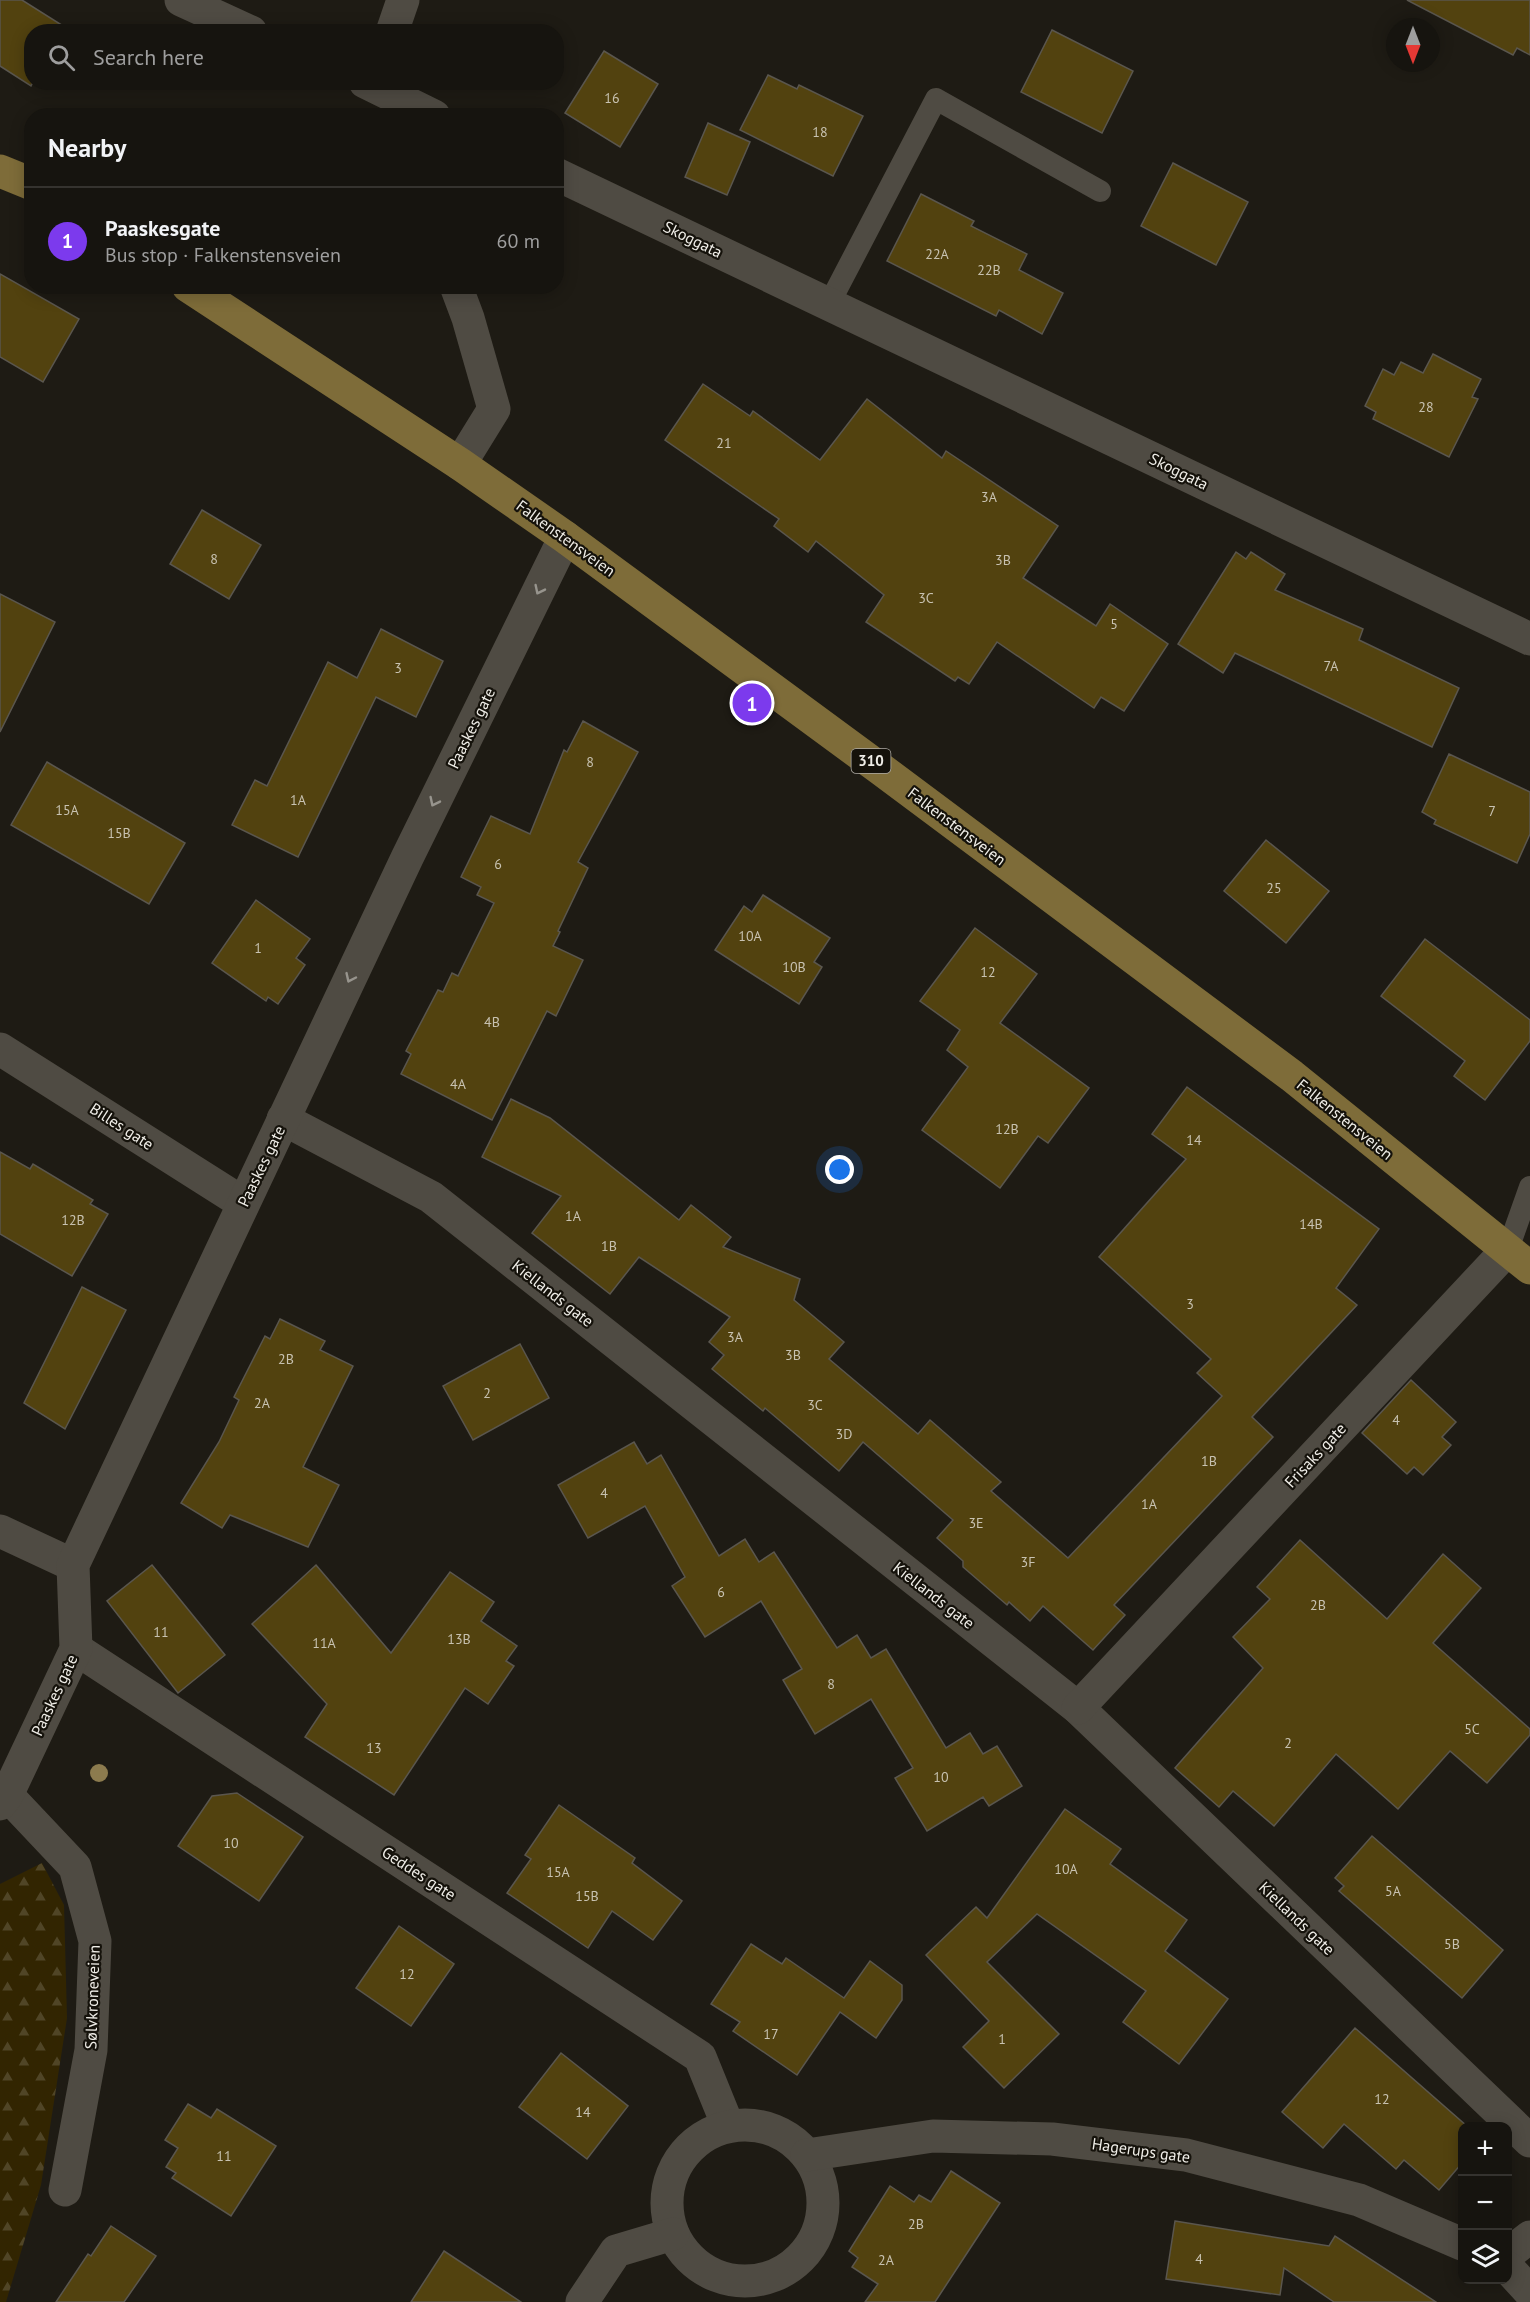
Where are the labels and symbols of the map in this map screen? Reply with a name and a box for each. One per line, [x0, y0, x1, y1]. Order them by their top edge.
north arrow [1386, 18, 1440, 72]
house number: 16 [604, 89, 620, 107]
house number: 18 [812, 123, 828, 141]
street label: Skoggata [660, 216, 726, 262]
house number: 22A [925, 245, 950, 263]
house number: 22B [977, 261, 1001, 279]
house number: 28 [1418, 398, 1434, 416]
house number: 21 [716, 434, 732, 452]
street label: Skoggata [1146, 448, 1212, 494]
house number: 3A [981, 488, 998, 506]
street label: Falkenstensveien [513, 495, 619, 581]
house number: 8 [210, 550, 218, 568]
house number: 3B [995, 551, 1011, 569]
one-way arrow [535, 583, 547, 594]
house number: 3C [918, 589, 934, 607]
house number: 5 [1110, 615, 1118, 633]
house number: 7A [1323, 657, 1339, 675]
house number: 3 [394, 659, 402, 677]
pin: 1 [732, 680, 771, 726]
street label: Paaskes gate [443, 684, 499, 772]
road number: 310 [852, 749, 890, 773]
house number: 8 [586, 753, 594, 771]
street label: Falkenstensveien [904, 783, 1010, 869]
house number: 1A [290, 791, 307, 809]
one-way arrow [430, 796, 442, 807]
house number: 15A [55, 801, 80, 819]
house number: 7 [1488, 802, 1496, 820]
house number: 15B [107, 824, 131, 842]
house number: 6 [494, 855, 502, 873]
house number: 25 [1266, 879, 1282, 897]
house number: 10A [738, 927, 763, 945]
house number: 1 [254, 939, 262, 957]
house number: 10B [782, 958, 806, 976]
house number: 12 [980, 963, 996, 981]
one-way arrow [345, 971, 357, 982]
house number: 4B [484, 1013, 500, 1031]
street label: Falkenstensveien [1293, 1074, 1397, 1164]
house number: 4A [450, 1075, 467, 1093]
street label: Billes gate [86, 1098, 158, 1154]
house number: 12B [995, 1120, 1019, 1138]
street label: Paaskes gate [233, 1122, 289, 1210]
house number: 14 [1186, 1131, 1202, 1149]
your location [825, 1155, 854, 1184]
house number: 1A [565, 1207, 582, 1225]
house number: 12B [61, 1211, 85, 1229]
house number: 14B [1299, 1215, 1323, 1233]
house number: 1B [601, 1237, 617, 1255]
street label: Kiellands gate [508, 1255, 598, 1331]
house number: 3 [1186, 1295, 1194, 1313]
house number: 3A [727, 1328, 744, 1346]
house number: 3B [785, 1346, 801, 1364]
house number: 2B [278, 1350, 294, 1368]
house number: 2 [483, 1384, 491, 1402]
house number: 2A [254, 1394, 271, 1412]
house number: 3C [807, 1396, 823, 1414]
house number: 4 [1392, 1411, 1400, 1429]
street label: Frisaks gate [1280, 1418, 1350, 1492]
house number: 3D [836, 1425, 852, 1443]
house number: 1B [1201, 1452, 1217, 1470]
house number: 4 [600, 1484, 608, 1502]
house number: 1A [1141, 1495, 1158, 1513]
house number: 3E [968, 1514, 984, 1532]
house number: 3F [1021, 1553, 1035, 1571]
street label: Kiellands gate [889, 1557, 979, 1633]
house number: 6 [717, 1583, 725, 1601]
house number: 2B [1310, 1596, 1326, 1614]
house number: 11 [153, 1623, 169, 1641]
house number: 13B [447, 1630, 471, 1648]
house number: 11A [312, 1634, 337, 1652]
street label: Paaskes gate [26, 1651, 82, 1739]
house number: 8 [827, 1675, 835, 1693]
house number: 5C [1464, 1720, 1480, 1738]
house number: 2 [1284, 1734, 1292, 1752]
house number: 13 [366, 1739, 382, 1757]
house number: 10 [933, 1768, 949, 1786]
house number: 10 [223, 1834, 239, 1852]
street label: Geddes gate [378, 1842, 460, 1904]
house number: 10A [1054, 1860, 1079, 1878]
house number: 15A [546, 1863, 571, 1881]
street label: Kiellands gate [1255, 1877, 1339, 1959]
house number: 5A [1385, 1882, 1402, 1900]
house number: 15B [575, 1887, 599, 1905]
house number: 5B [1444, 1935, 1460, 1953]
street label: Sølvkroneveien [80, 1944, 104, 2050]
house number: 12 [399, 1965, 415, 1983]
house number: 17 [763, 2025, 779, 2043]
house number: 1 [998, 2030, 1006, 2048]
house number: 12 [1374, 2090, 1390, 2108]
house number: 14 [575, 2103, 591, 2121]
street label: Hagerups gate [1091, 2133, 1191, 2167]
house number: 11 [216, 2147, 232, 2165]
house number: 2B [908, 2215, 924, 2233]
house number: 4 [1195, 2250, 1203, 2268]
house number: 2A [878, 2251, 895, 2269]

